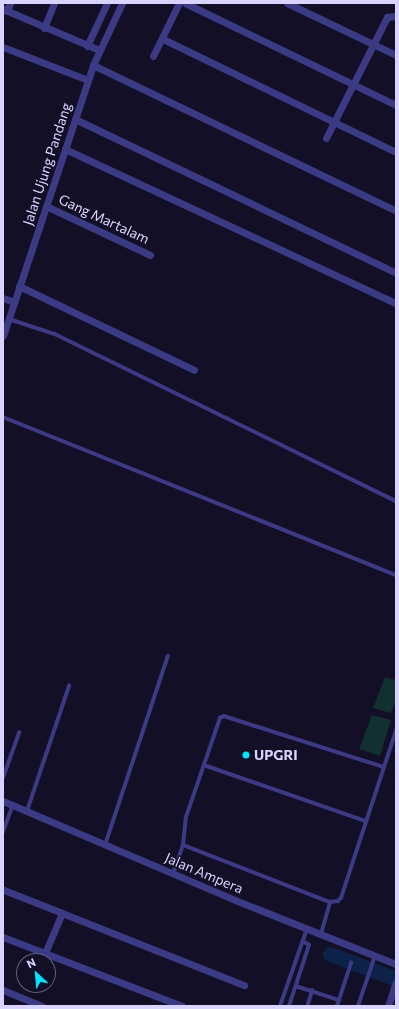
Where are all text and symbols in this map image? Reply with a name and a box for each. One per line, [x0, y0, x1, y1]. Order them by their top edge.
street label: Jalan Ujung Pandang [19, 101, 75, 227]
street label: Gang Martalam [56, 191, 152, 247]
place label: UPGRI [254, 747, 298, 763]
marker: UPGRI [241, 750, 251, 760]
street label: Jalan Ampera [162, 849, 246, 897]
north arrow [16, 953, 56, 993]
text: N [24, 955, 38, 970]

